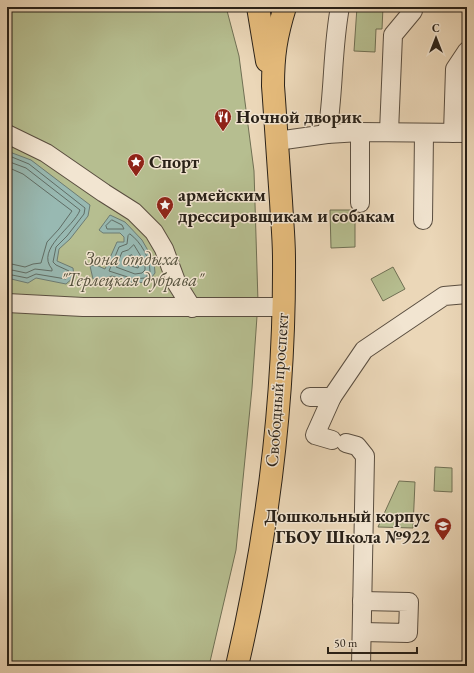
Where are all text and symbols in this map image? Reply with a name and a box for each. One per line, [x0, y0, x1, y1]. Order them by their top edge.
north arrow [416, 18, 456, 58]
text: С [432, 21, 440, 35]
place label: Ночной дворик [236, 105, 362, 128]
restaurant icon: Ночной дворик [213, 107, 233, 132]
place label: Спорт [149, 150, 199, 173]
place icon: Спорт [126, 152, 146, 177]
place label: армейским дрессировщикам и собакам [178, 183, 395, 227]
place icon: армейским дрессировщикам и собакам [155, 195, 175, 220]
park label: Зона отдыха "Терлецкая дубрава" [61, 247, 205, 292]
street label: Свободный проспект [260, 312, 293, 468]
place label: Дошкольный корпус ГБОУ Школа №922 [264, 504, 431, 548]
school or university icon: Дошкольный корпус ГБОУ Школа №922 [433, 516, 453, 541]
scale bar [328, 629, 417, 655]
text: 50 m [334, 635, 358, 651]

